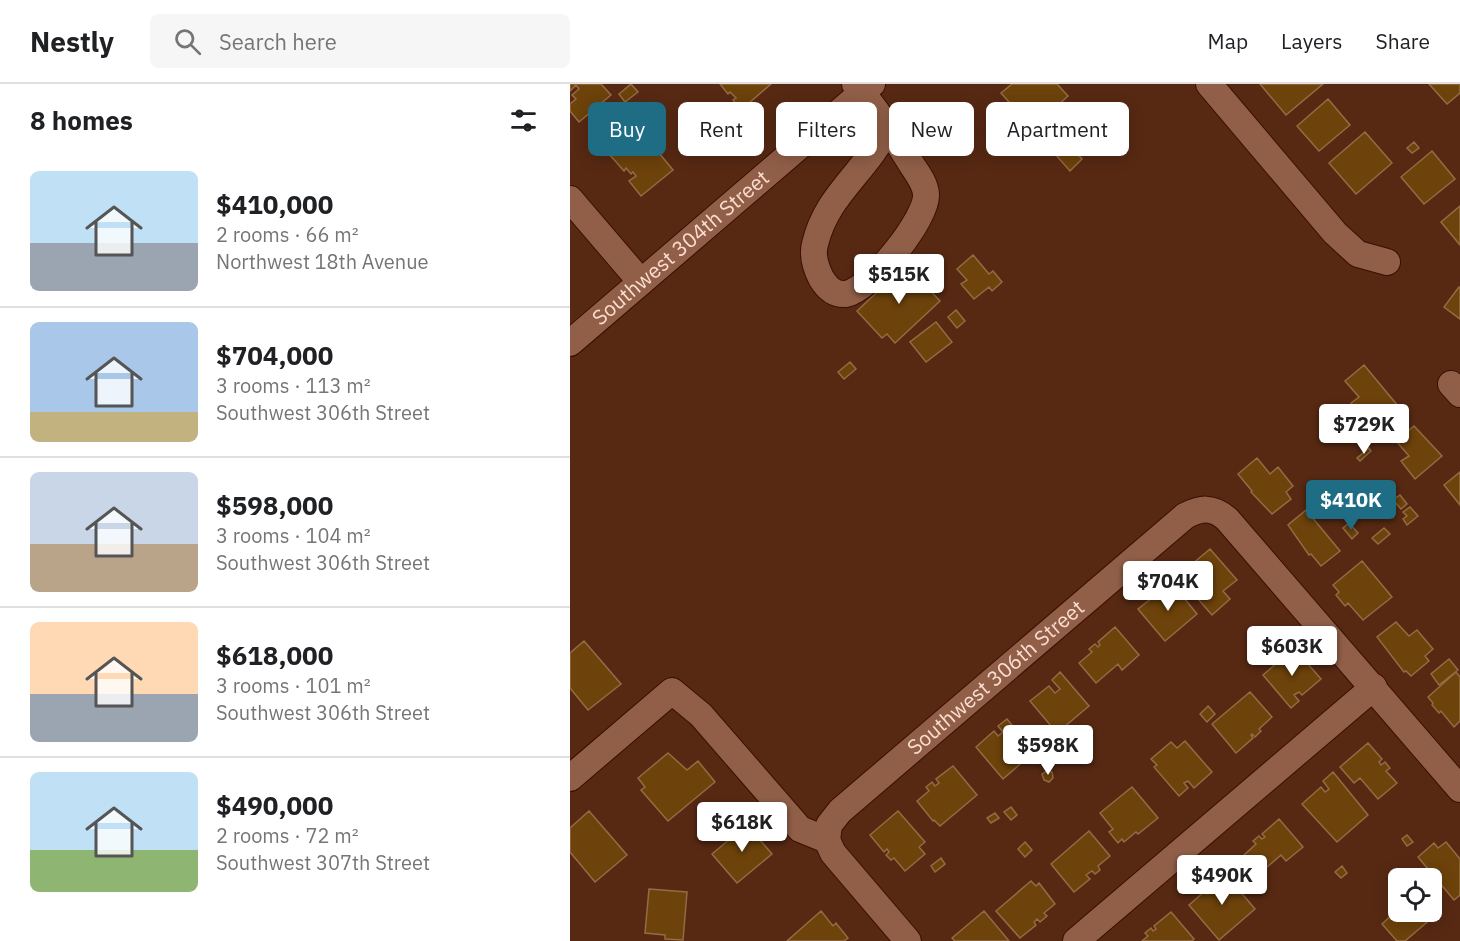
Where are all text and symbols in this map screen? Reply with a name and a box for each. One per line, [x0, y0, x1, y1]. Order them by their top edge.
search box [150, 14, 570, 68]
text: Nestly [30, 23, 114, 60]
icon: search [171, 25, 204, 58]
text: Search here [219, 27, 337, 56]
text: Map [1208, 27, 1248, 55]
text: Layers [1281, 27, 1343, 55]
text: Share [1376, 27, 1430, 55]
chip: Buy [588, 102, 666, 156]
chip: Rent [678, 102, 764, 156]
chip: Filters [776, 102, 877, 156]
chip: New [889, 102, 974, 156]
chip: Apartment [986, 102, 1129, 156]
text: 8 homes [30, 103, 133, 137]
icon: filters [507, 104, 540, 137]
street label: Southwest 304th Street [586, 163, 775, 331]
text: $410,000 [216, 187, 333, 221]
icon: home [78, 195, 150, 267]
text: 2 rooms · 66 m² [216, 221, 359, 248]
text: Northwest 18th Avenue [216, 248, 429, 275]
pin: $515K [857, 254, 941, 305]
text: $515K [868, 260, 930, 287]
text: $704,000 [216, 338, 333, 372]
icon: home [78, 346, 150, 418]
text: 3 rooms · 113 m² [216, 372, 371, 399]
text: Southwest 306th Street [216, 399, 430, 426]
pin: $729K [1322, 404, 1406, 455]
text: $729K [1333, 410, 1395, 437]
pin: $410K [1309, 480, 1393, 531]
text: $410K [1320, 486, 1382, 513]
text: $598,000 [216, 488, 333, 522]
icon: home [78, 496, 150, 568]
text: 3 rooms · 104 m² [216, 522, 371, 549]
text: Southwest 306th Street [216, 549, 430, 576]
pin: $704K [1126, 561, 1210, 612]
text: $704K [1137, 567, 1199, 594]
street label: Southwest 306th Street [901, 593, 1090, 761]
pin: $603K [1250, 626, 1334, 677]
text: $603K [1261, 632, 1323, 659]
text: $618,000 [216, 638, 333, 672]
icon: home [78, 646, 150, 718]
text: 3 rooms · 101 m² [216, 672, 371, 699]
text: Southwest 306th Street [216, 699, 430, 726]
pin: $598K [1006, 725, 1090, 776]
text: $598K [1017, 731, 1079, 758]
text: $490,000 [216, 788, 333, 822]
icon: home [78, 796, 150, 868]
pin: $618K [700, 802, 784, 853]
text: $618K [711, 808, 773, 835]
text: 2 rooms · 72 m² [216, 822, 359, 849]
text: Southwest 307th Street [216, 849, 430, 876]
pin: $490K [1180, 855, 1264, 906]
text: $490K [1191, 861, 1253, 888]
map controls [1388, 868, 1442, 922]
button: locate [1388, 868, 1442, 922]

